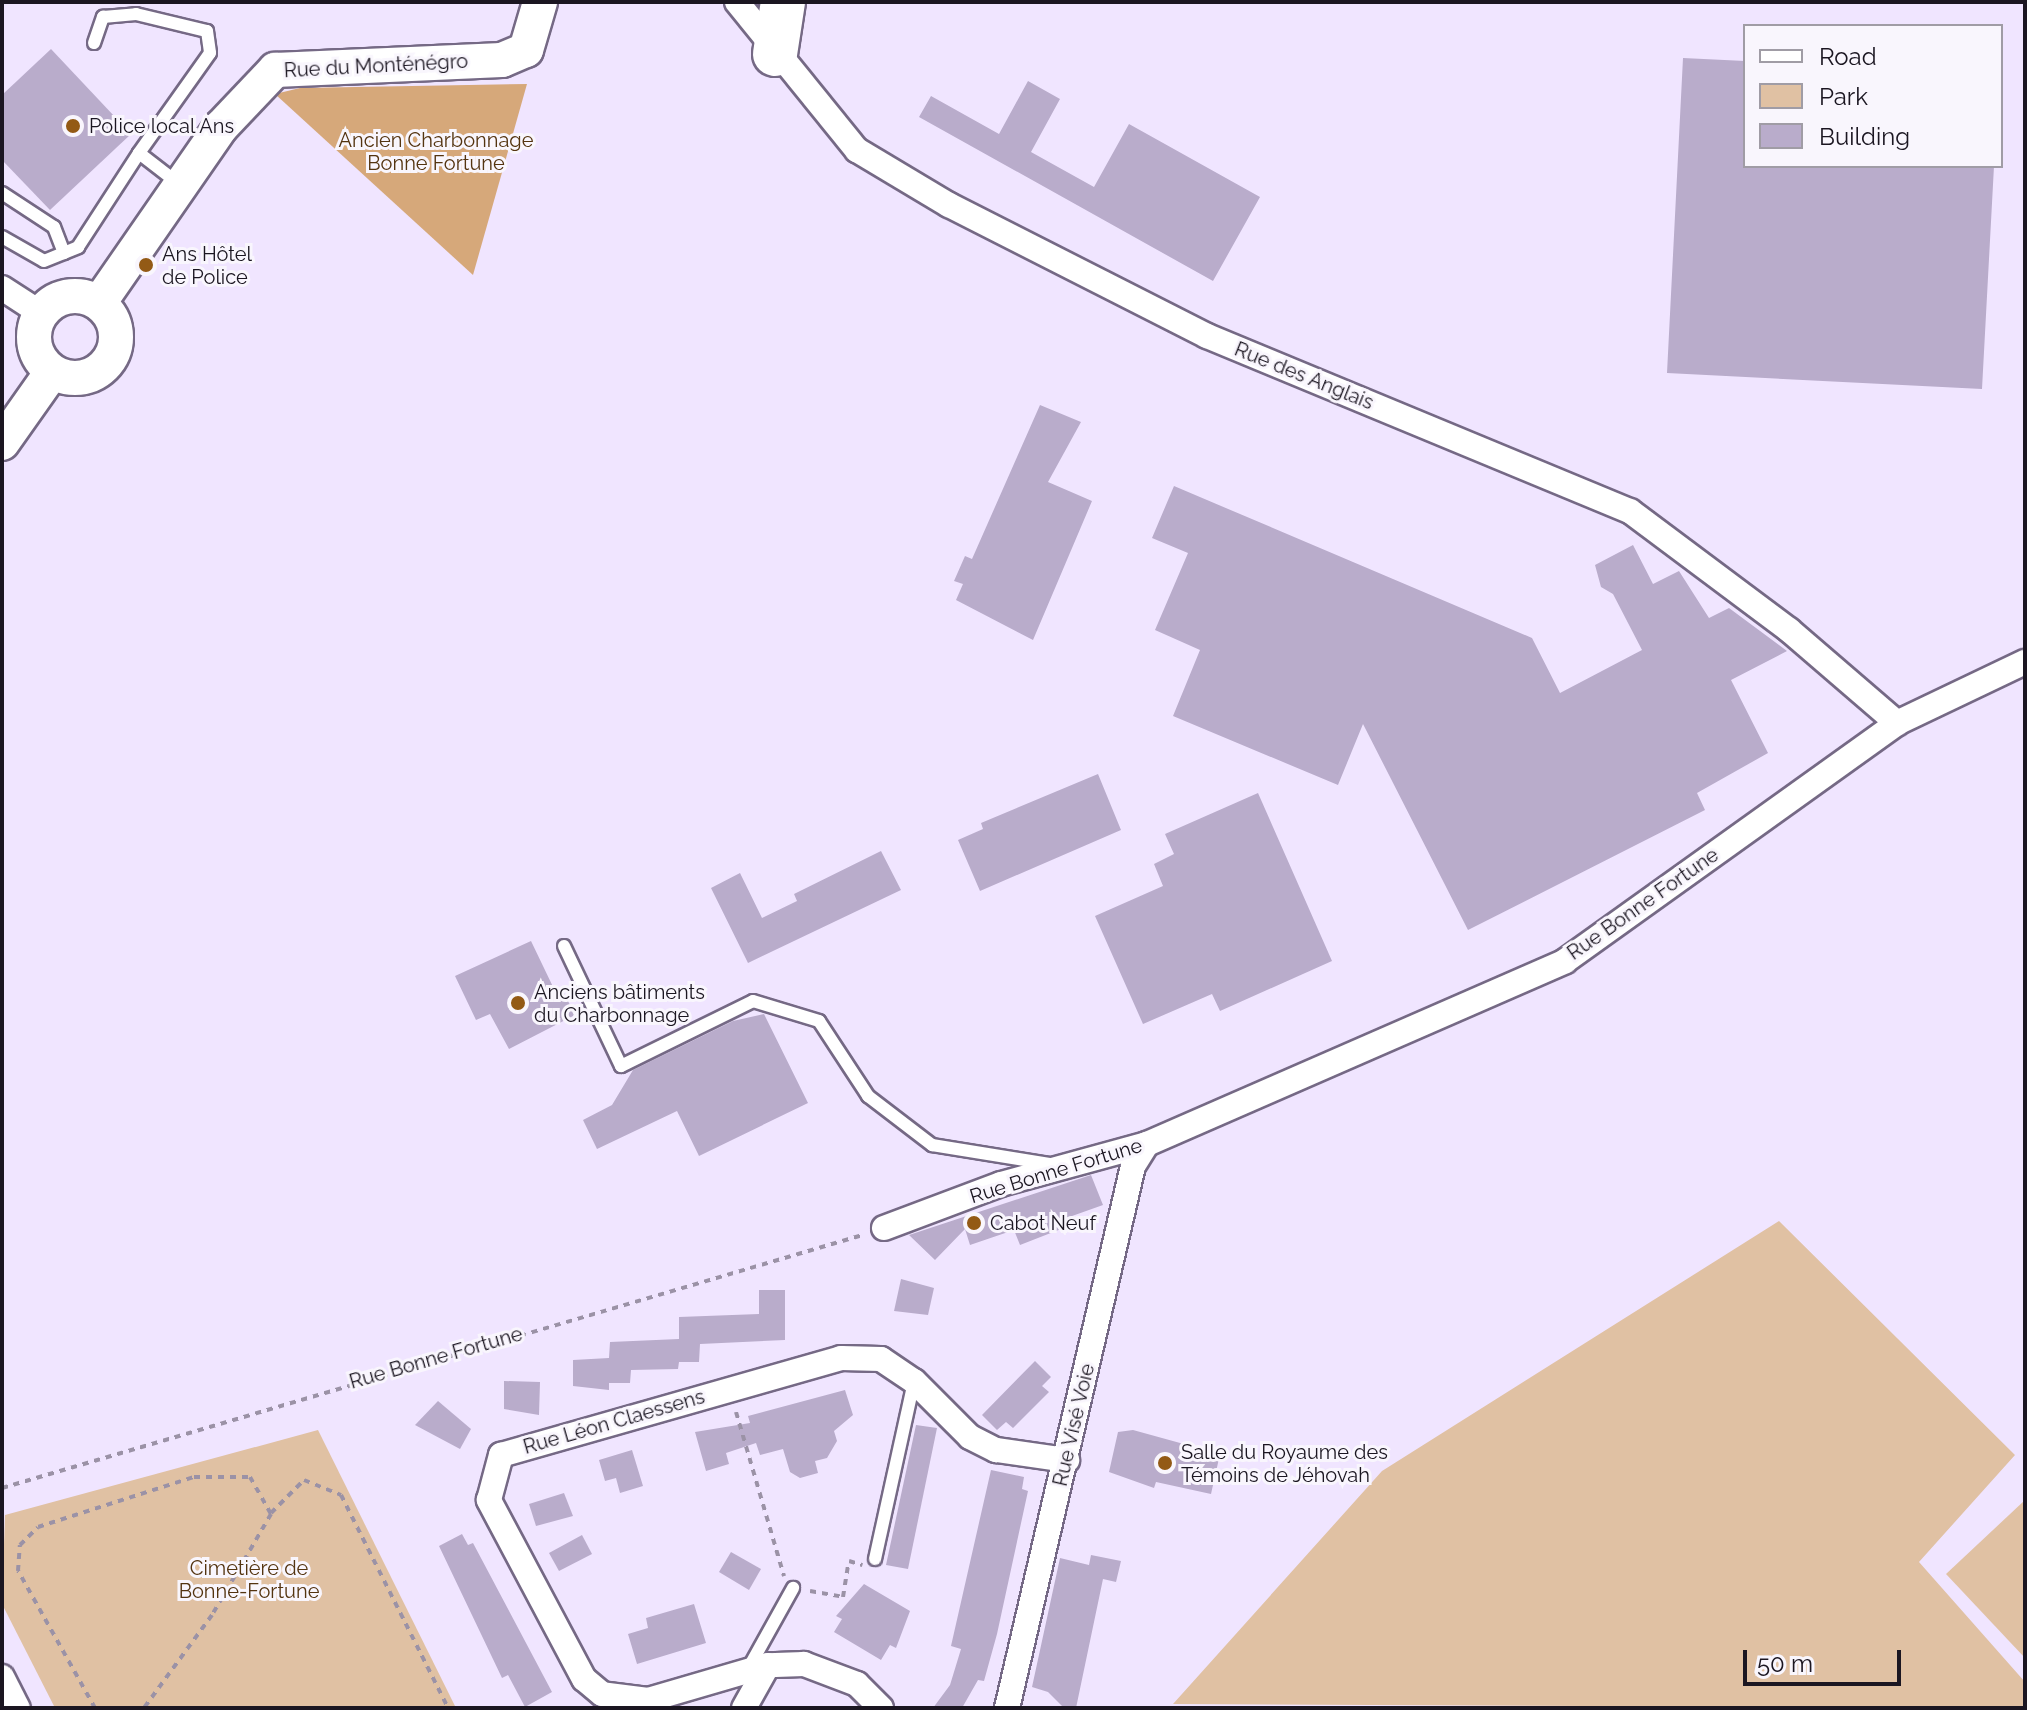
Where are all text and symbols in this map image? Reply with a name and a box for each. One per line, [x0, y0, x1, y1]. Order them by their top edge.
legend [1743, 24, 2003, 168]
text: Road [1819, 42, 1877, 71]
street label: Rue du Monténégro [283, 49, 469, 83]
text: Park [1819, 82, 1868, 111]
place label: Police local Ans [89, 114, 235, 138]
marker: Police local Ans [64, 117, 82, 135]
text: Building [1819, 122, 1910, 151]
park label: Ancien Charbonnage Bonne Fortune [339, 128, 533, 175]
place label: Ans Hôtel de Police [162, 242, 252, 289]
marker: Ans Hôtel de Police [137, 256, 155, 274]
street label: Rue des Anglais [1231, 337, 1377, 415]
street label: Rue Bonne Fortune [1563, 843, 1723, 965]
place label: Anciens bâtiments du Charbonnage [534, 980, 705, 1027]
marker: Anciens bâtiments du Charbonnage [509, 994, 527, 1012]
street label: Rue Bonne Fortune [967, 1133, 1145, 1209]
place label: Cabot Neuf [990, 1211, 1096, 1235]
marker: Cabot Neuf [965, 1214, 983, 1232]
street label: Rue Bonne Fortune [347, 1322, 525, 1394]
street label: Rue Visé Voie [1048, 1361, 1100, 1489]
street label: Rue Léon Claessens [521, 1385, 707, 1459]
place label: Salle du Royaume des Témoins de Jéhovah [1181, 1440, 1388, 1487]
marker: Salle du Royaume des Témoins de Jéhovah [1156, 1454, 1174, 1472]
park label: Cimetière de Bonne-Fortune [179, 1557, 319, 1604]
scale bar [1747, 1634, 1905, 1684]
text: 50 m [1757, 1649, 1813, 1678]

